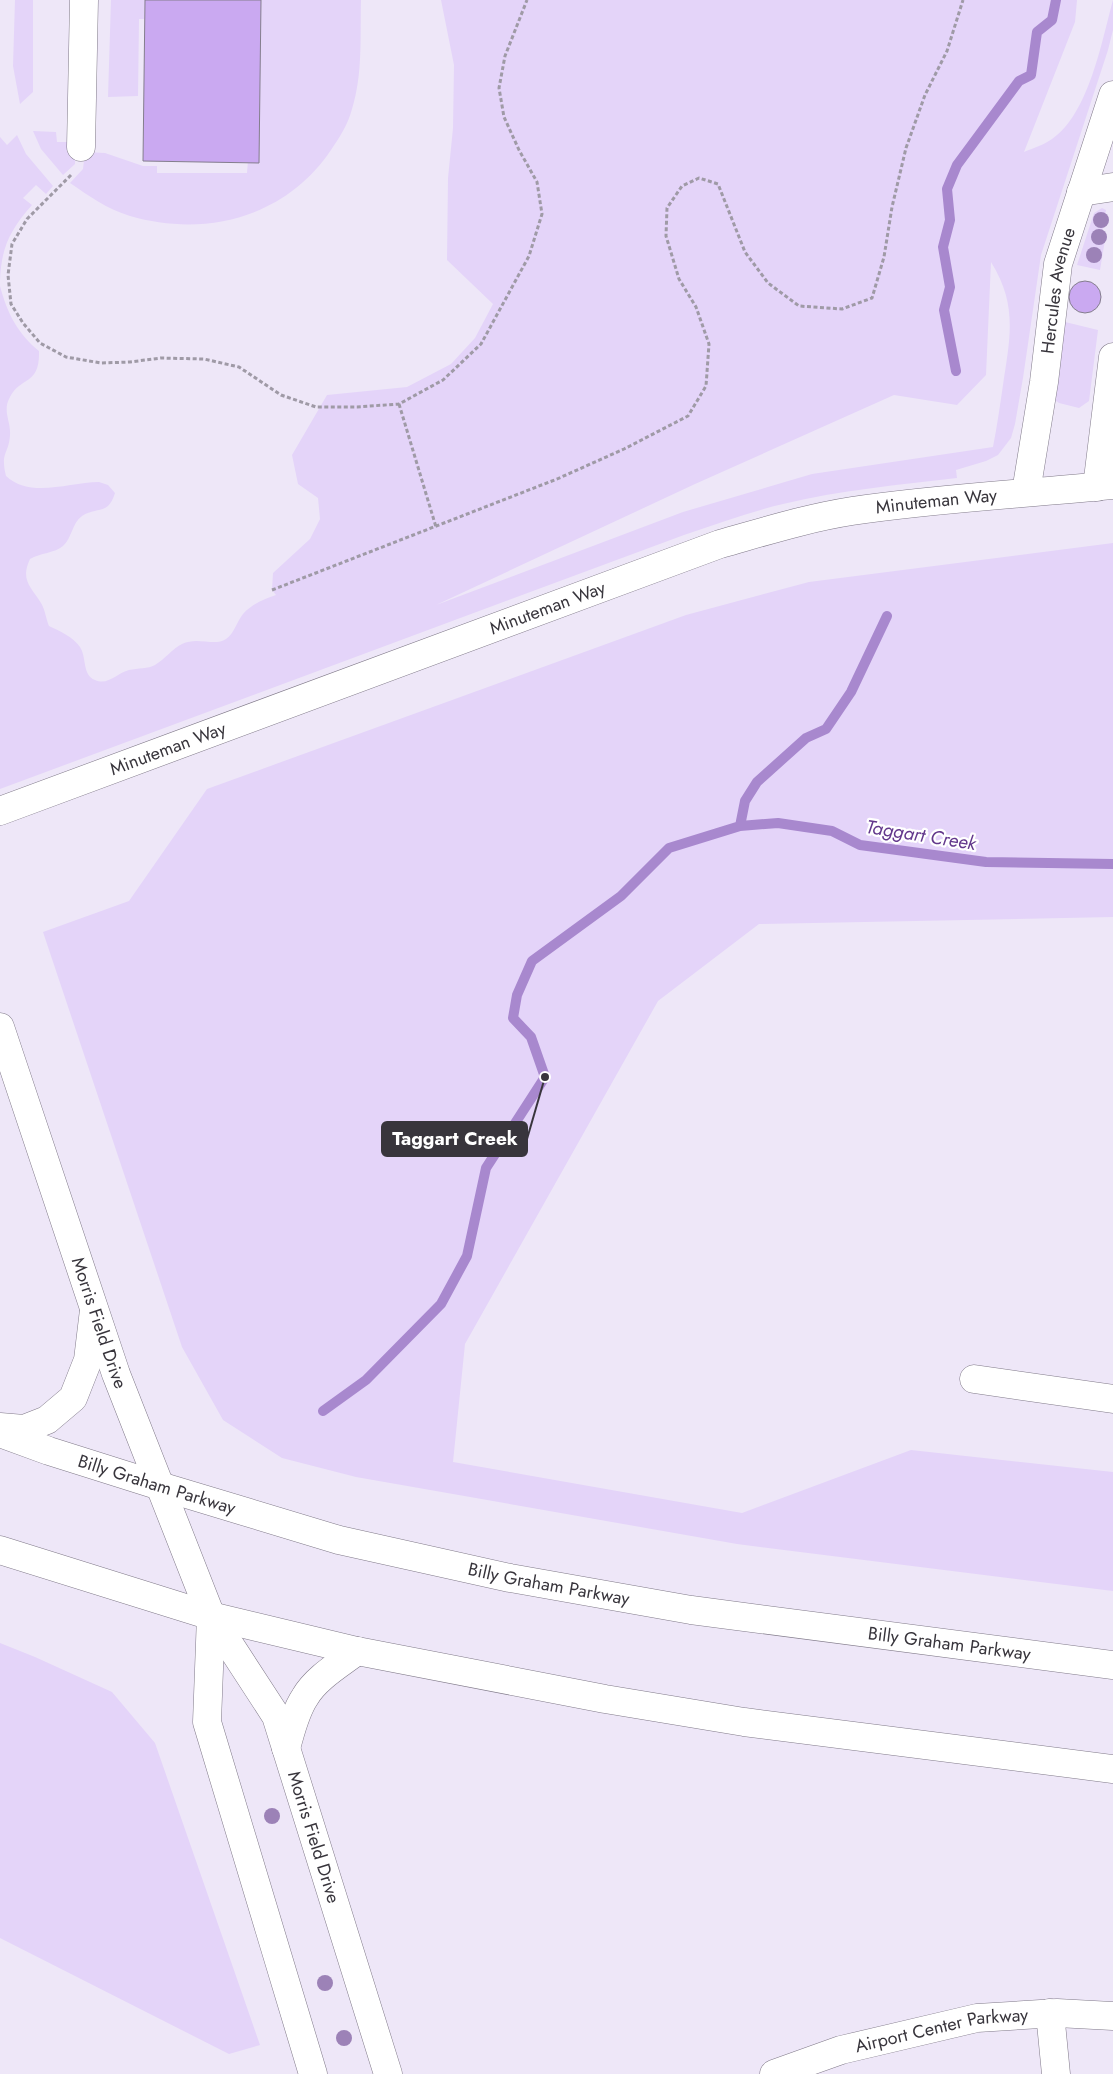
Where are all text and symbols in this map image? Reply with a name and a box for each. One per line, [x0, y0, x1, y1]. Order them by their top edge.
street label: Hercules Avenue [1034, 224, 1082, 355]
street label: Minuteman Way [874, 482, 998, 521]
street label: Minuteman Way [486, 575, 609, 641]
street label: Minuteman Way [106, 715, 230, 782]
water label: Taggart Creek [864, 813, 979, 857]
callout: Taggart Creek [382, 1122, 527, 1156]
text: Taggart Creek [392, 1125, 518, 1152]
street label: Morris Field Drive [65, 1254, 133, 1392]
street label: Billy Graham Parkway [75, 1448, 239, 1521]
street label: Billy Graham Parkway [466, 1556, 632, 1612]
street label: Billy Graham Parkway [866, 1620, 1032, 1667]
street label: Morris Field Drive [281, 1768, 347, 1906]
street label: Airport Center Parkway [852, 2002, 1029, 2059]

